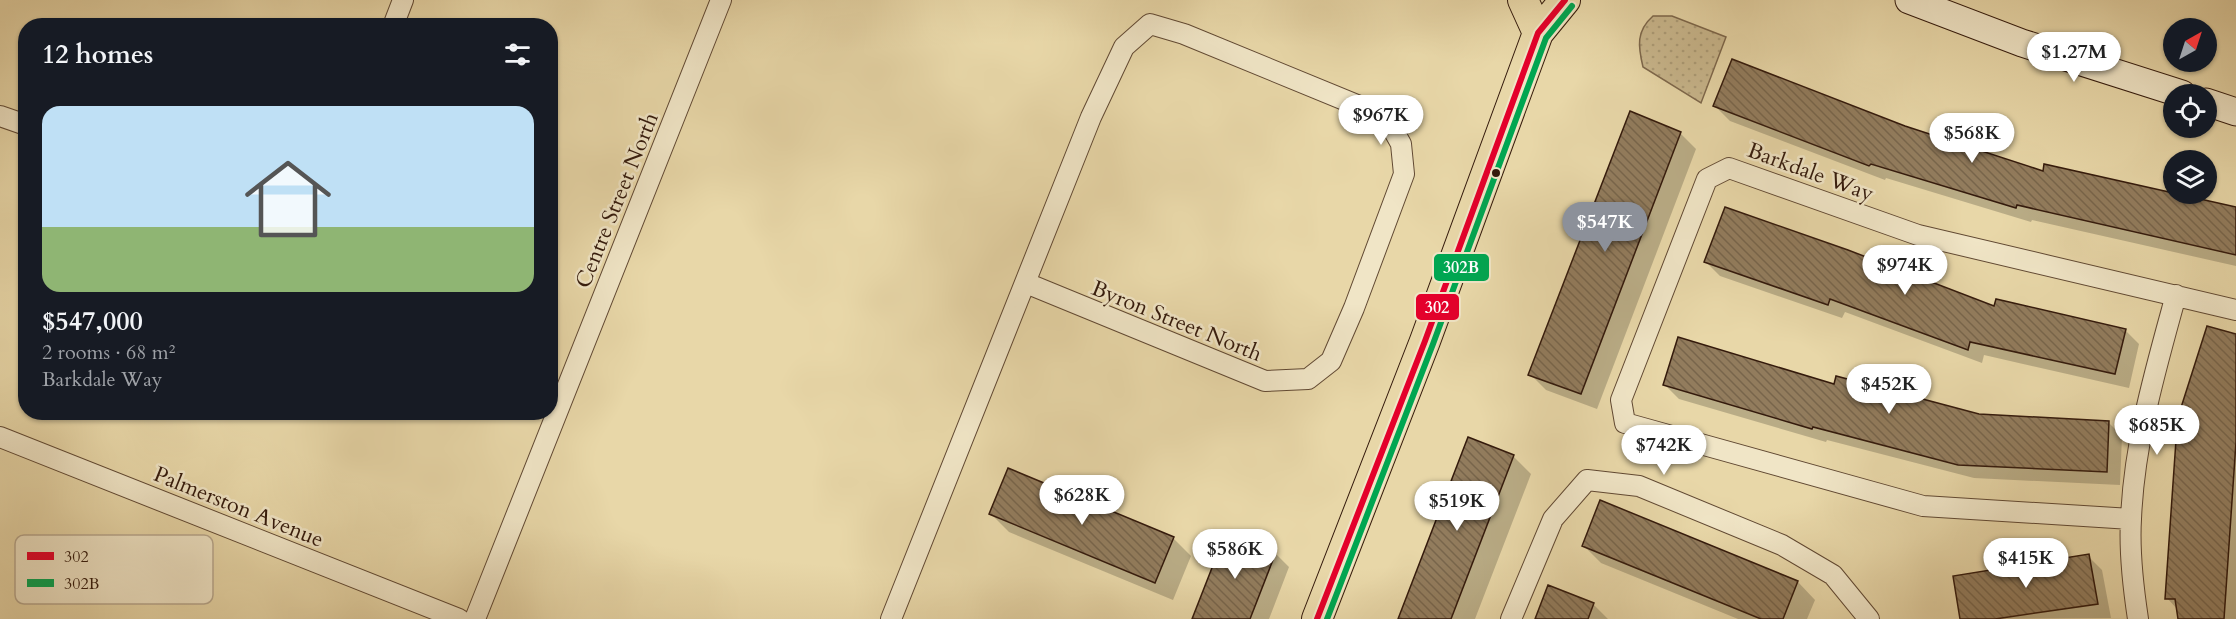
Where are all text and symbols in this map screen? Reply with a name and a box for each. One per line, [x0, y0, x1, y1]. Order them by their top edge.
north arrow [2163, 18, 2217, 72]
map controls [2163, 18, 2217, 204]
pin: $1.27M [2025, 32, 2123, 83]
text: 12 homes [42, 37, 153, 72]
icon: filters [501, 38, 534, 71]
text: $1.27M [2041, 38, 2107, 65]
button: locate [2163, 84, 2217, 138]
pin: $967K [1339, 95, 1423, 146]
text: $967K [1352, 101, 1410, 128]
street label: Centre Street North [568, 108, 666, 293]
pin: $568K [1930, 113, 2014, 164]
text: $568K [1943, 119, 2001, 146]
street label: Barkdale Way [1743, 135, 1878, 209]
icon: home [234, 145, 342, 253]
button: layers [2163, 150, 2217, 204]
unlabelled marker [1490, 167, 1502, 179]
pin: $547K [1563, 202, 1647, 253]
text: $547K [1576, 208, 1634, 235]
pin: $974K [1863, 245, 1947, 296]
text: $974K [1876, 251, 1934, 278]
line badge: 302B [1433, 253, 1490, 282]
text: 302B [1443, 257, 1479, 279]
street label: Byron Street North [1087, 273, 1266, 369]
line badge: 302 [1415, 293, 1460, 321]
text: 302 [1425, 297, 1449, 319]
text: $547,000 [42, 304, 143, 339]
text: 2 rooms · 68 m² [42, 339, 175, 366]
pin: $452K [1847, 364, 1931, 415]
text: Barkdale Way [42, 366, 162, 393]
text: $452K [1860, 370, 1918, 397]
pin: $685K [2115, 405, 2199, 456]
text: $685K [2128, 411, 2186, 438]
pin: $742K [1622, 425, 1706, 476]
text: $742K [1635, 431, 1693, 458]
street label: Palmerston Avenue [149, 459, 328, 555]
pin: $628K [1040, 475, 1124, 526]
text: $628K [1053, 481, 1111, 508]
pin: $519K [1415, 481, 1499, 532]
text: $519K [1428, 487, 1486, 514]
pin: $586K [1193, 529, 1277, 580]
legend [15, 535, 213, 604]
text: $586K [1206, 535, 1264, 562]
pin: $415K [1984, 538, 2068, 589]
text: $415K [1997, 544, 2055, 571]
text: 302 [64, 546, 89, 568]
text: 302B [64, 573, 100, 595]

